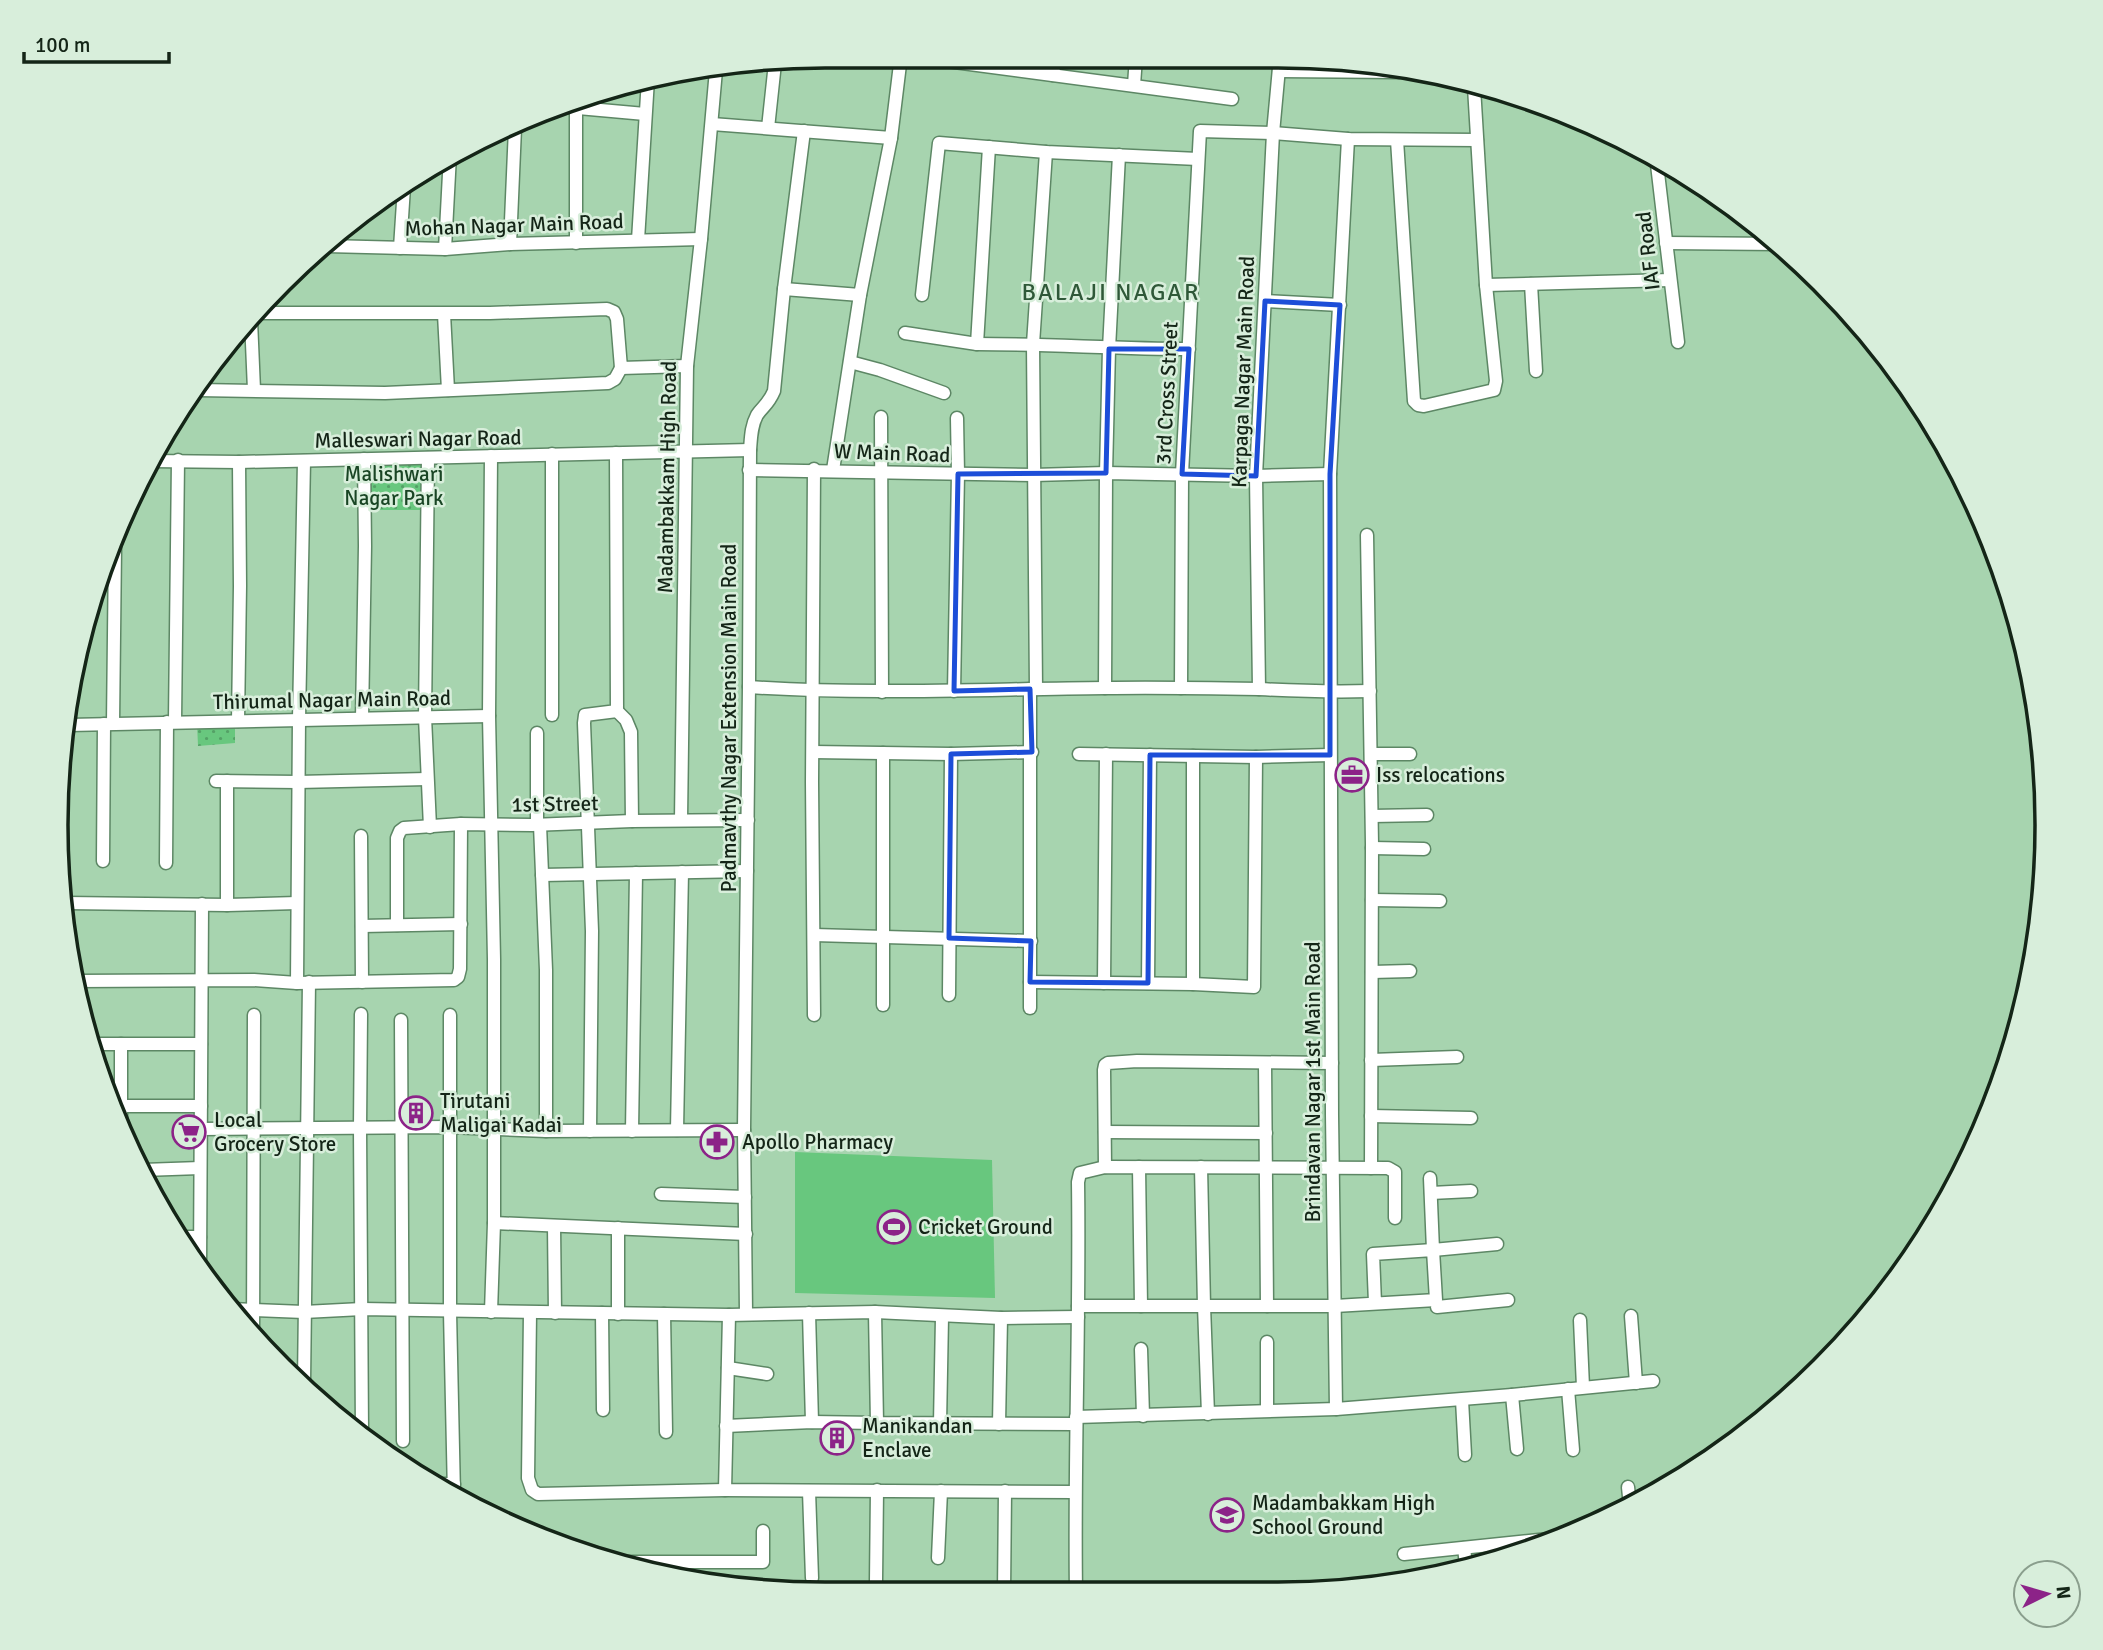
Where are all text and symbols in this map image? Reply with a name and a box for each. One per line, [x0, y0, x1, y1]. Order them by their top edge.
scale bar [24, 21, 170, 65]
text: 100 m [35, 32, 90, 58]
street label: Mohan Nagar Main Road [404, 208, 624, 242]
street label: IAF Road [1630, 210, 1666, 292]
street label: Karpaga Nagar Main Road [1226, 256, 1260, 488]
district label: BALAJI NAGAR [1022, 277, 1200, 307]
street label: 3rd Cross Street [1150, 321, 1184, 465]
street label: Madambakkam High Road [652, 360, 682, 594]
street label: Malleswari Nagar Road [314, 424, 522, 454]
street label: W Main Road [833, 438, 951, 468]
park label: Malishwari Nagar Park [344, 461, 444, 511]
street label: Padmavthy Nagar Extension Main Road [716, 544, 742, 892]
street label: Thirumal Nagar Main Road [213, 685, 451, 715]
office icon: Iss relocations [1333, 756, 1371, 794]
place label: Iss relocations [1376, 762, 1505, 788]
street label: 1st Street [511, 790, 599, 818]
street label: Brindavan Nagar 1st Main Road [1300, 941, 1326, 1223]
place label: Tirutani Maligai Kadai [440, 1088, 562, 1138]
building icon: Tirutani Maligai Kadai [397, 1094, 435, 1132]
place label: Local Grocery Store [214, 1107, 336, 1157]
supermarket icon: Local Grocery Store [170, 1113, 208, 1151]
pharmacy icon: Apollo Pharmacy [698, 1123, 736, 1161]
place label: Apollo Pharmacy [742, 1129, 893, 1155]
sports icon: Cricket Ground [875, 1208, 913, 1246]
place label: Cricket Ground [918, 1214, 1053, 1240]
place label: Manikandan Enclave [862, 1413, 973, 1463]
building icon: Manikandan Enclave [818, 1419, 856, 1457]
place label: Madambakkam High School Ground [1252, 1490, 1435, 1540]
school or university icon: Madambakkam High School Ground [1208, 1496, 1246, 1534]
north arrow [2012, 1559, 2082, 1629]
text: N [2050, 1585, 2075, 1600]

